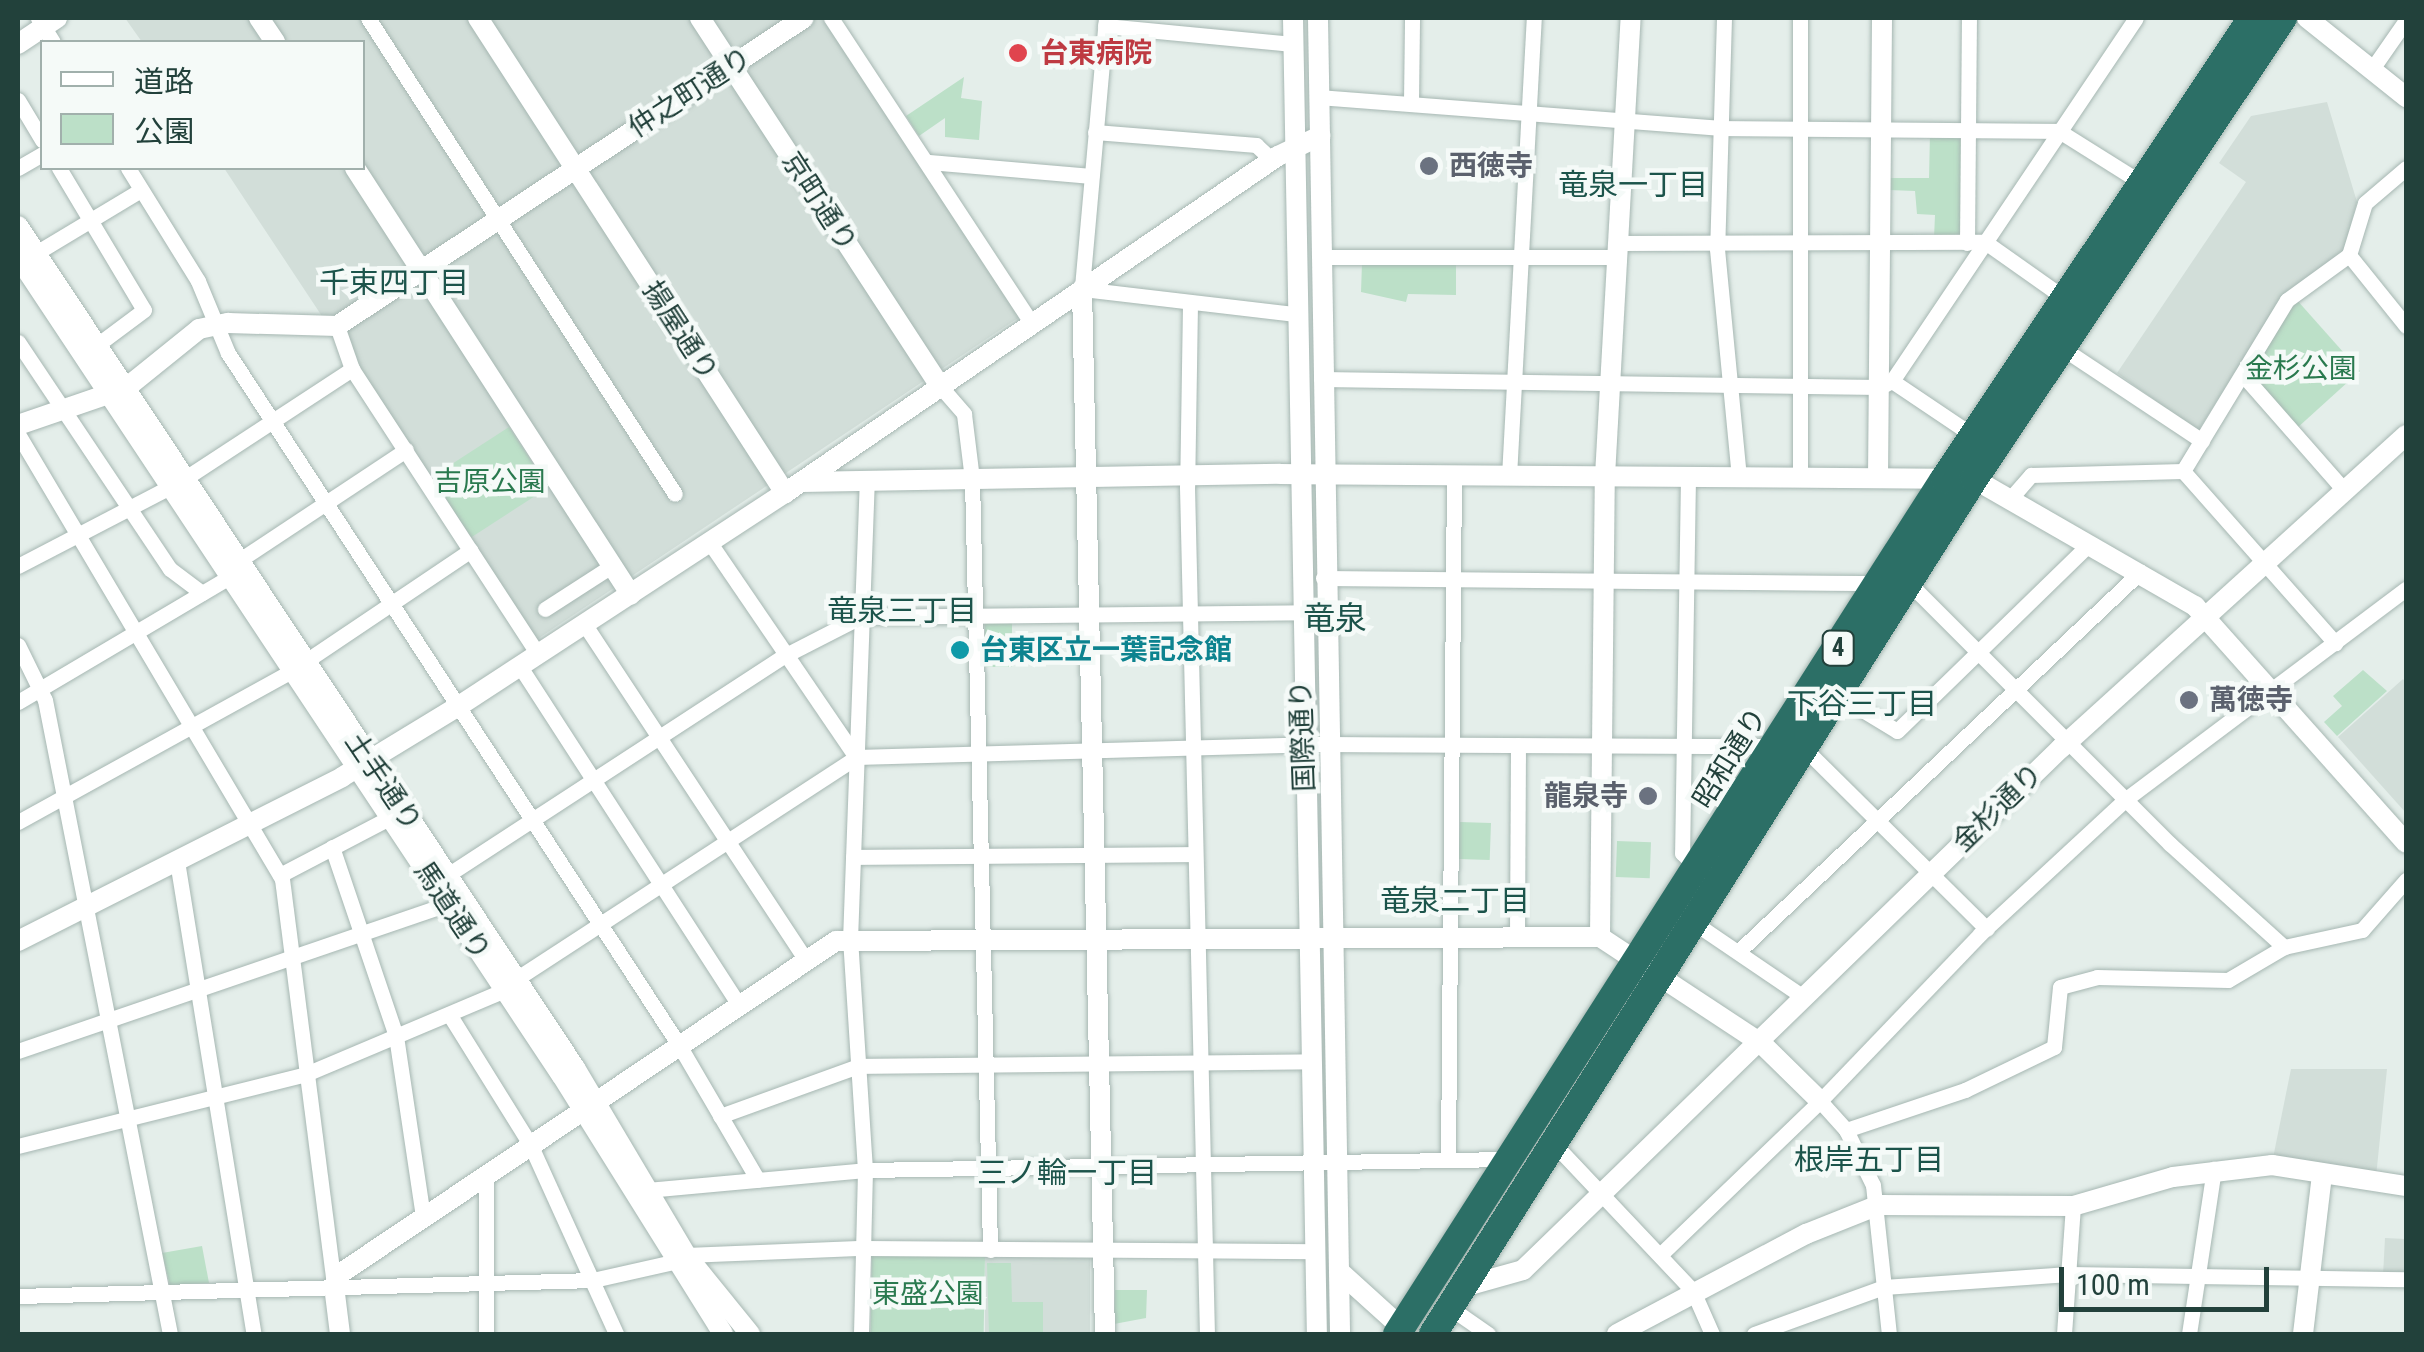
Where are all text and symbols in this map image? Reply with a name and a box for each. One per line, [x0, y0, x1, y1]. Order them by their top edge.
place label: 台東病院 [1040, 36, 1152, 70]
legend [40, 40, 365, 170]
marker: 台東病院 [1005, 40, 1031, 66]
street label: 仲之町通り [622, 41, 758, 145]
text: 道路 [134, 64, 194, 99]
text: 公園 [134, 114, 194, 149]
street label: 京町通り [774, 146, 864, 258]
place label: 西徳寺 [1449, 149, 1533, 183]
marker: 西徳寺 [1418, 155, 1440, 177]
district label: 竜泉一丁目 [1558, 167, 1708, 203]
district label: 千束四丁目 [319, 265, 469, 301]
street label: 揚屋通り [635, 275, 725, 387]
park label: 金杉公園 [2245, 352, 2357, 386]
park label: 吉原公園 [434, 465, 546, 499]
district label: 竜泉三丁目 [827, 593, 977, 629]
district label: 竜泉 [1303, 599, 1367, 637]
road number: 4 [1820, 628, 1856, 668]
place label: 台東区立一葉記念館 [980, 633, 1232, 667]
marker: 台東区立一葉記念館 [949, 639, 971, 661]
street label: 国際通り [1284, 679, 1322, 793]
place label: 萬徳寺 [2209, 683, 2293, 717]
district label: 下谷三丁目 [1787, 686, 1937, 722]
marker: 萬徳寺 [2178, 689, 2200, 711]
street label: 昭和通り [1686, 702, 1774, 814]
street label: 土手通り [338, 726, 428, 838]
street label: 金杉通り [1946, 757, 2050, 859]
place label: 龍泉寺 [1544, 779, 1628, 813]
marker: 龍泉寺 [1637, 785, 1659, 807]
street label: 馬道通り [407, 855, 497, 967]
district label: 竜泉二丁目 [1380, 883, 1530, 919]
district label: 根岸五丁目 [1794, 1142, 1944, 1178]
district label: 三ノ輪一丁目 [977, 1155, 1157, 1191]
scale bar [2064, 1247, 2274, 1309]
text: 100 m [2076, 1267, 2150, 1302]
park label: 東盛公園 [872, 1277, 984, 1311]

